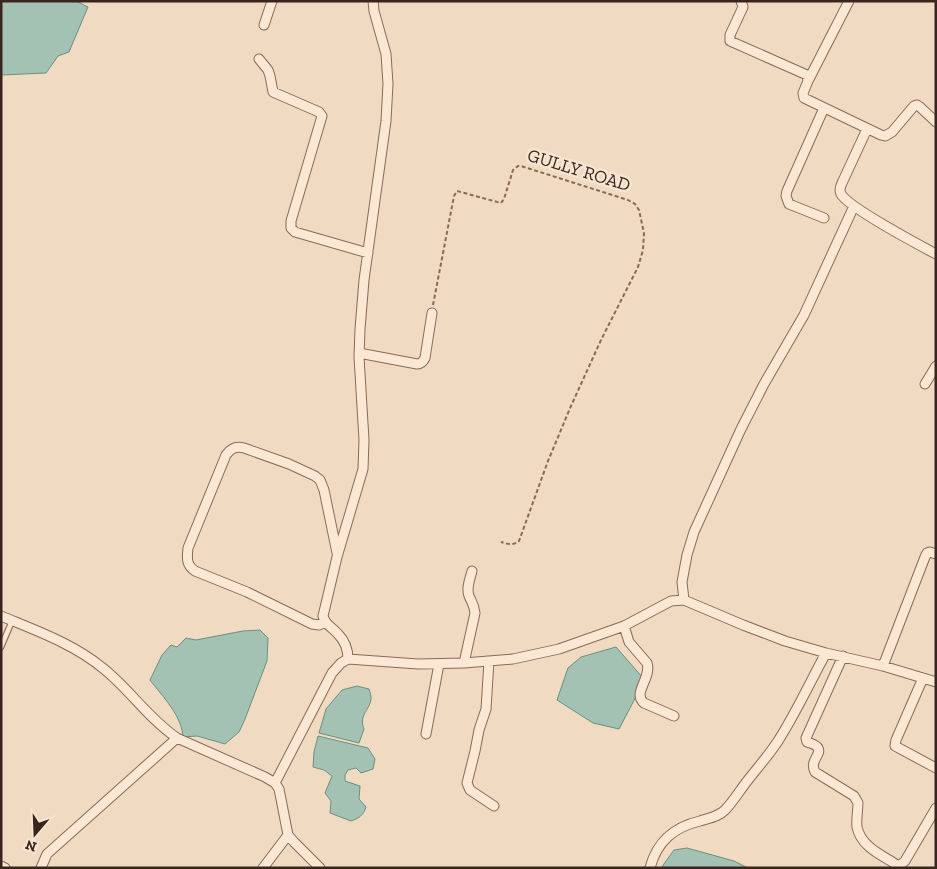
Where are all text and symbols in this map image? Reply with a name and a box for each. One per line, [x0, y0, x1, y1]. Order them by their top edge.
street label: GULLY ROAD [525, 144, 633, 196]
north arrow [10, 809, 60, 859]
text: N [23, 836, 39, 856]

